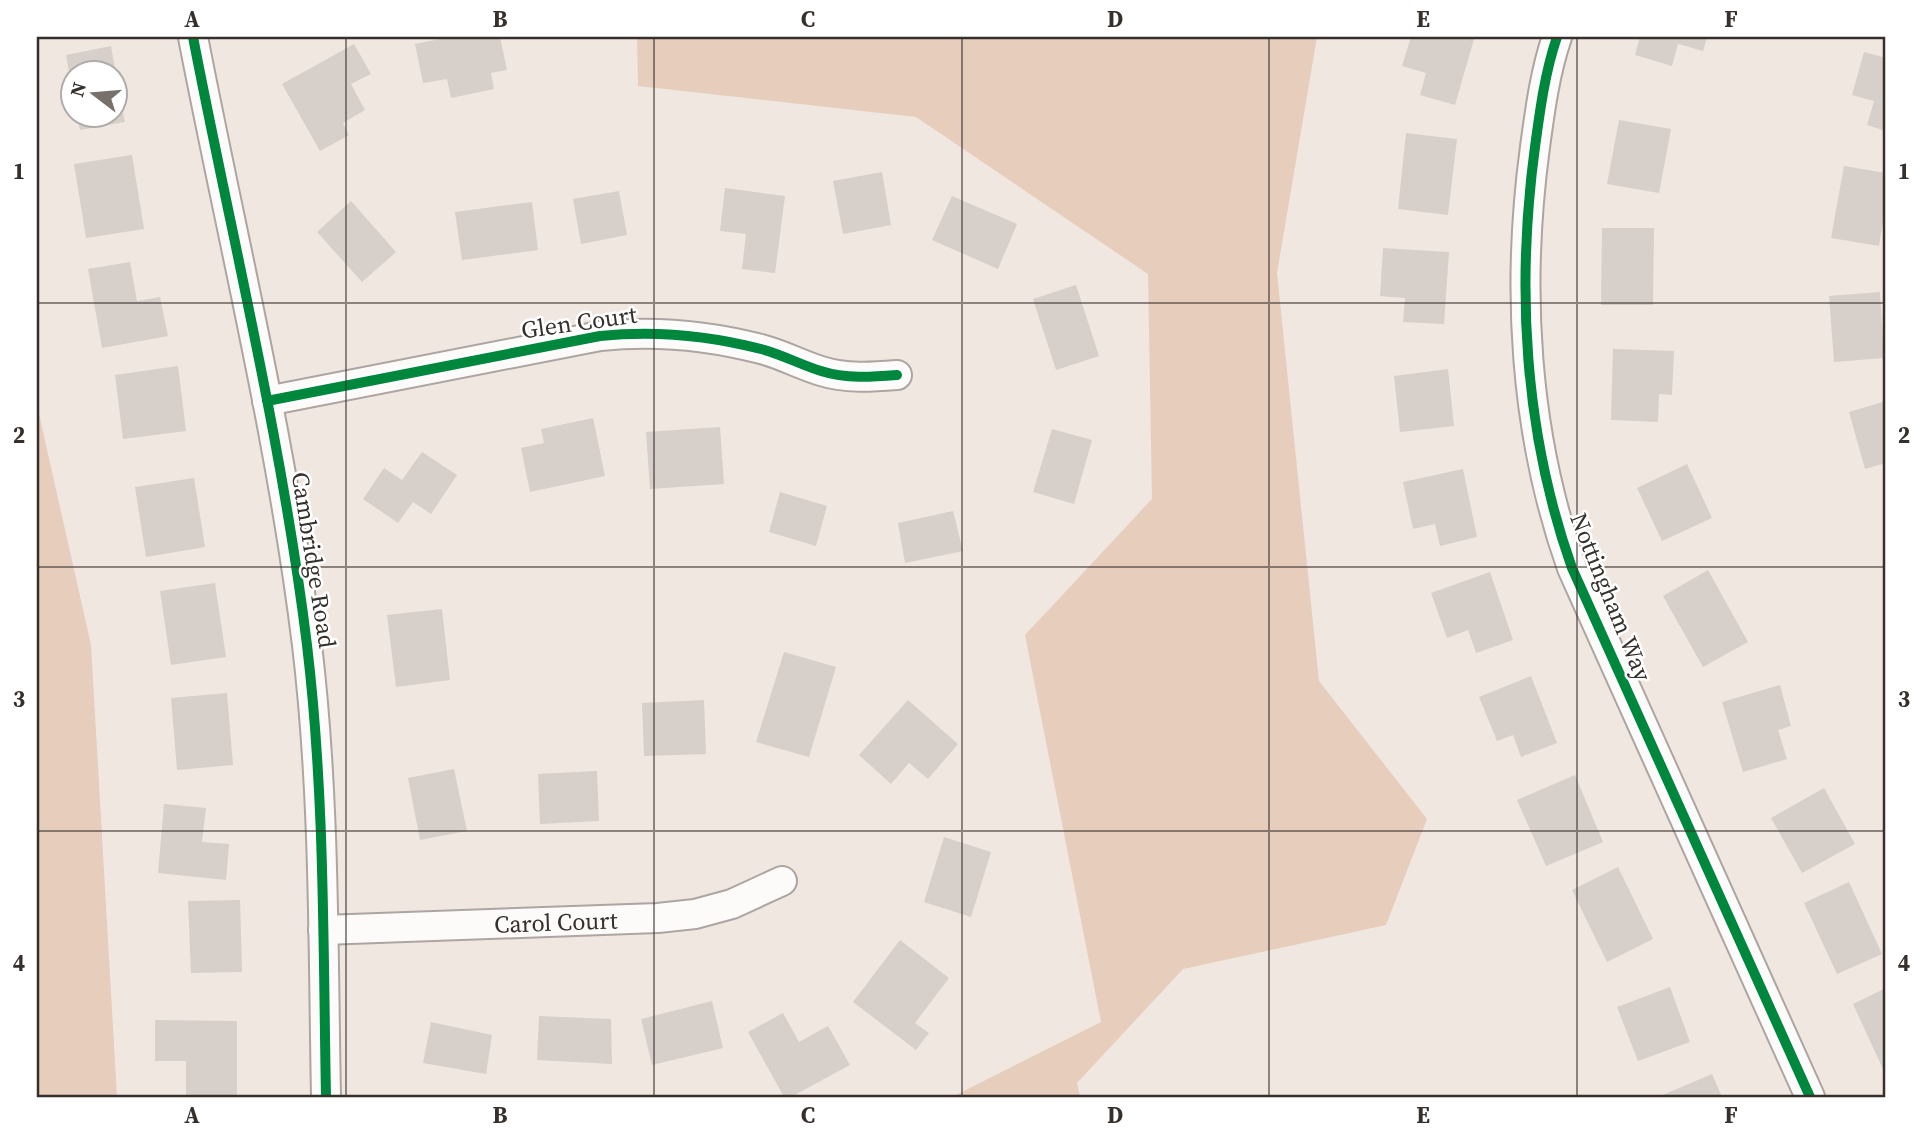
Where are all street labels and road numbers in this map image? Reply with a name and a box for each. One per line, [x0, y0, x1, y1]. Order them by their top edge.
street label: Glen Court [519, 298, 639, 346]
street label: Cambridge Road [284, 470, 344, 651]
street label: Nottingham Way [1562, 508, 1660, 687]
street label: Carol Court [494, 903, 618, 940]

